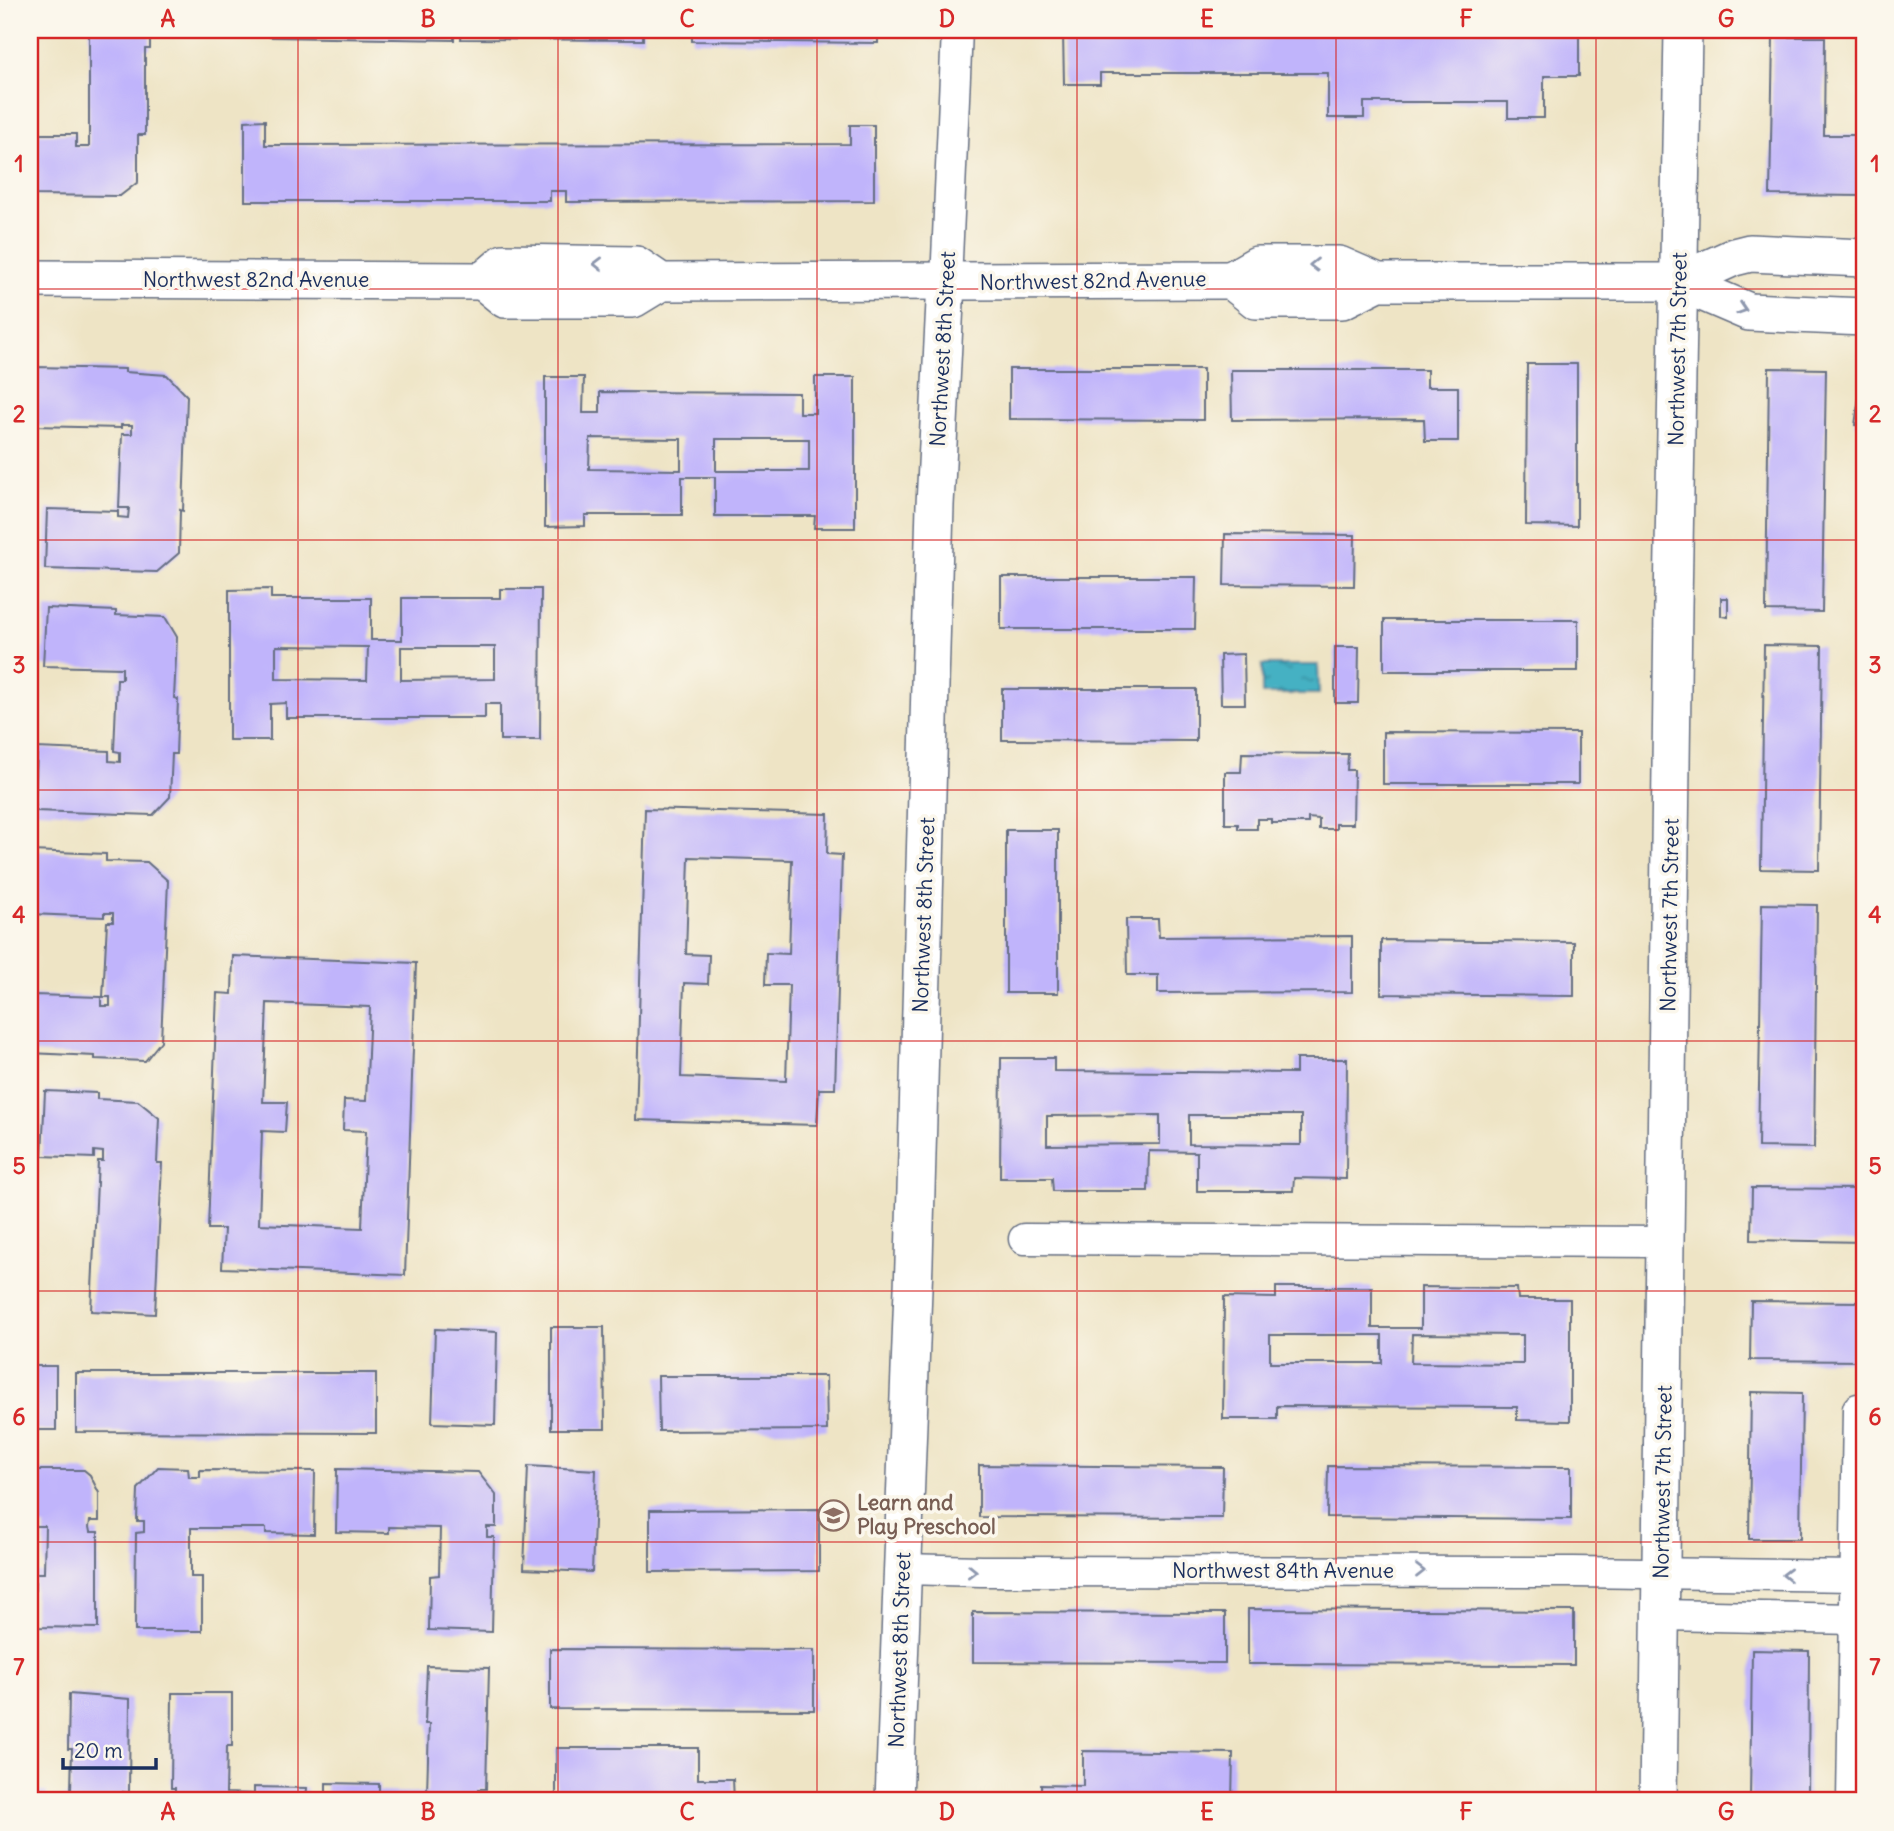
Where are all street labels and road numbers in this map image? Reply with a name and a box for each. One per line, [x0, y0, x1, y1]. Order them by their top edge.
street label: Northwest 8th Street [924, 251, 961, 447]
street label: Northwest 7th Street [1662, 252, 1693, 446]
street label: Northwest 82nd Avenue [979, 265, 1207, 296]
street label: Northwest 82nd Avenue [143, 266, 369, 293]
street label: Northwest 8th Street [907, 817, 940, 1013]
street label: Northwest 7th Street [1654, 818, 1685, 1012]
street label: Northwest 7th Street [1647, 1385, 1678, 1579]
street label: Northwest 8th Street [883, 1552, 916, 1748]
street label: Northwest 84th Avenue [1172, 1557, 1394, 1584]

